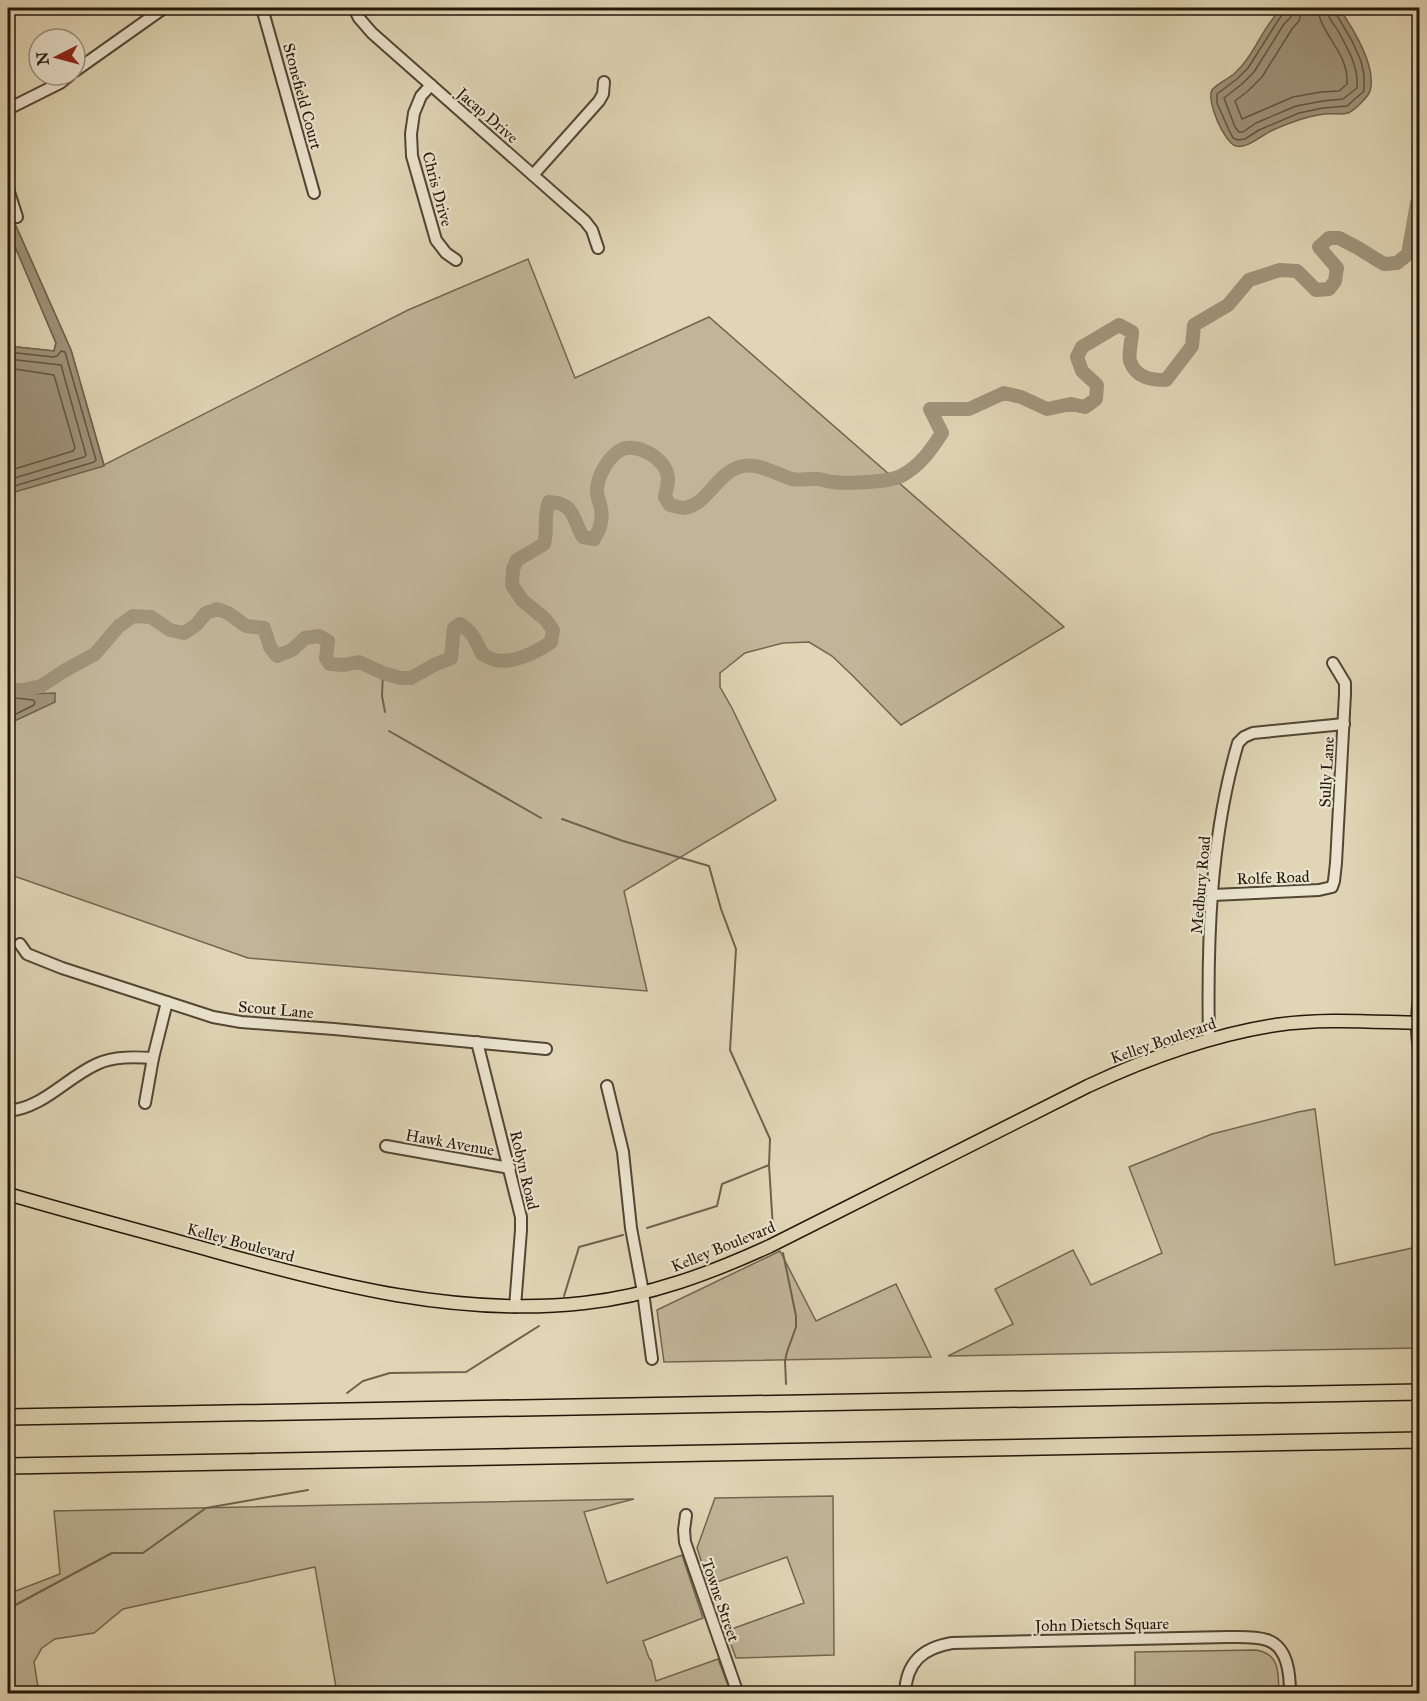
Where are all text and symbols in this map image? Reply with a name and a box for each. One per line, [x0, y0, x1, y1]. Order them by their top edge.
north arrow [27, 27, 87, 87]
street label: Stonefield Court [279, 41, 326, 152]
text: N [32, 50, 53, 66]
street label: Jacap Drive [451, 82, 522, 148]
street label: Chris Drive [418, 150, 457, 229]
street label: Sully Lane [1315, 736, 1338, 808]
street label: Medbury Road [1187, 835, 1214, 935]
street label: Rolfe Road [1236, 867, 1310, 888]
street label: Scout Lane [237, 997, 315, 1022]
street label: Kelley Boulevard [1108, 1014, 1218, 1067]
street label: Hawk Avenue [404, 1125, 496, 1160]
street label: Robyn Road [506, 1129, 543, 1211]
street label: Kelley Boulevard [668, 1217, 778, 1276]
street label: Kelley Boulevard [185, 1219, 297, 1266]
street label: Towne Street [697, 1556, 744, 1645]
street label: John Dietsch Square [1033, 1614, 1170, 1636]

